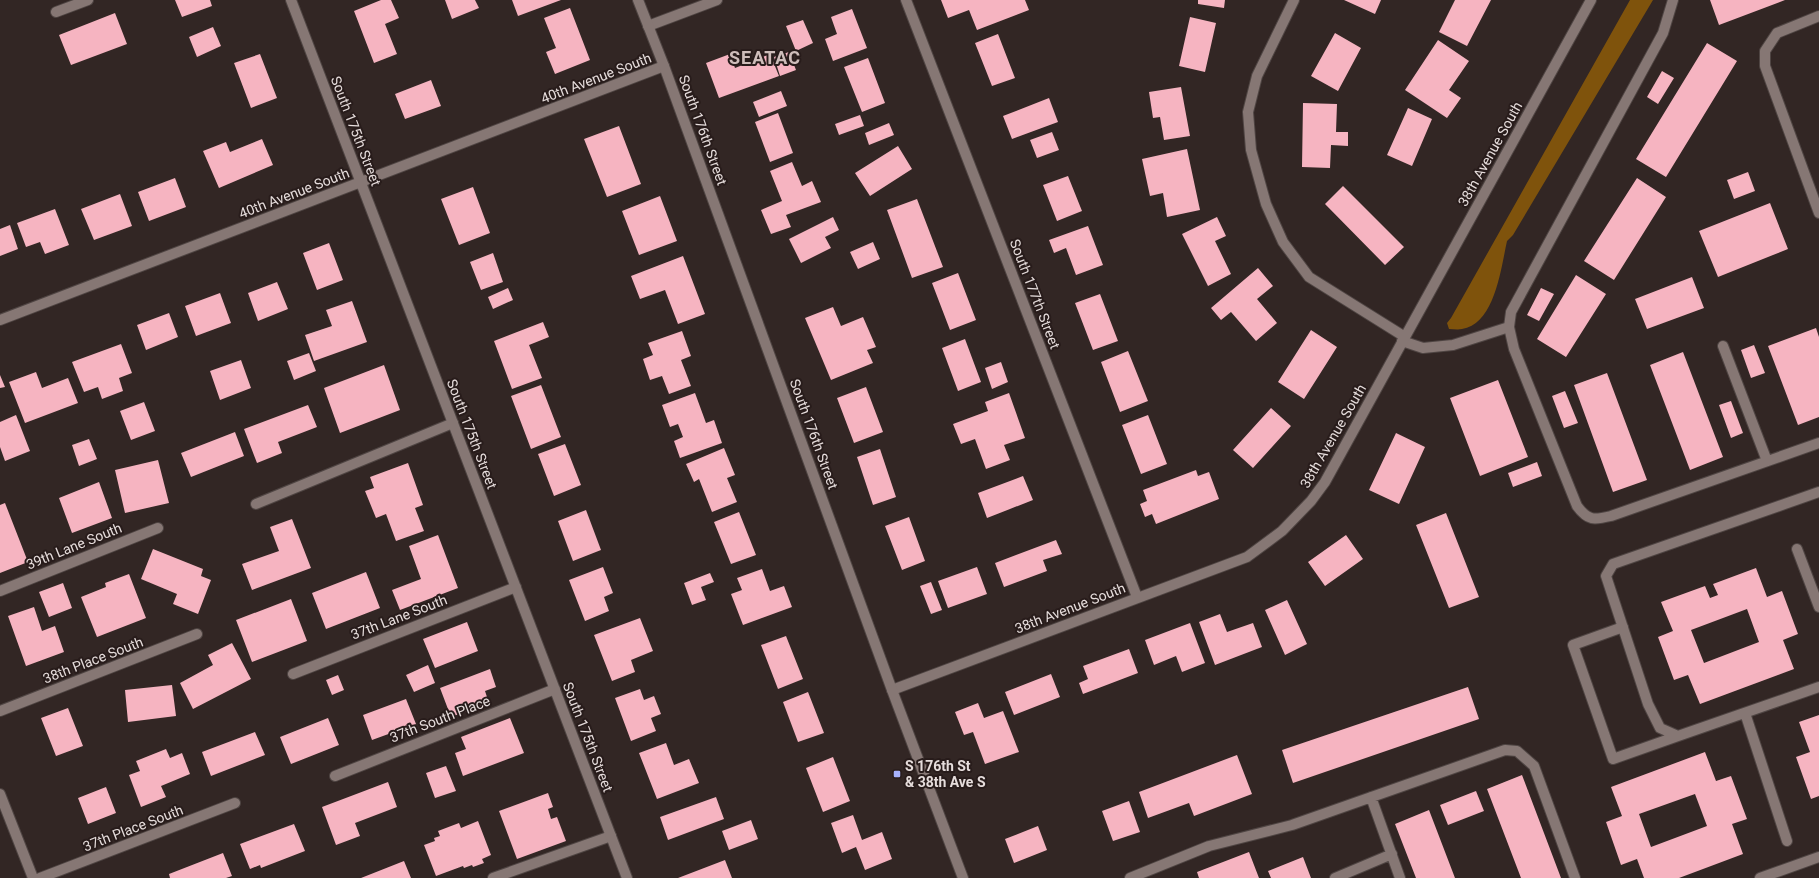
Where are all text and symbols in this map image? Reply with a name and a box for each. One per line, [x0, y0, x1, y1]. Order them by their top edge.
district label: SEATAC [729, 47, 801, 68]
street label: 40th Avenue South [538, 50, 654, 106]
street label: South 176th Street [676, 73, 731, 188]
street label: South 175th Street [328, 74, 384, 188]
street label: 38th Avenue South [1455, 99, 1525, 209]
street label: 40th Avenue South [236, 165, 352, 221]
street label: South 177th Street [1007, 237, 1063, 351]
street label: South 175th Street [444, 377, 500, 491]
street label: South 176th Street [787, 377, 842, 492]
street label: 38th Avenue South [1297, 381, 1369, 491]
street label: 39th Lane South [24, 520, 124, 572]
street label: 38th Avenue South [1012, 580, 1128, 636]
street label: 37th Lane South [349, 591, 449, 643]
street label: 38th Place South [41, 634, 145, 686]
street label: South 175th Street [560, 680, 616, 794]
street label: 37th South Place [388, 693, 492, 745]
place label: S 176th St & 38th Ave S [905, 758, 986, 790]
marker: S 176th St & 38th Ave S [892, 769, 902, 779]
street label: 37th Place South [81, 802, 185, 854]

